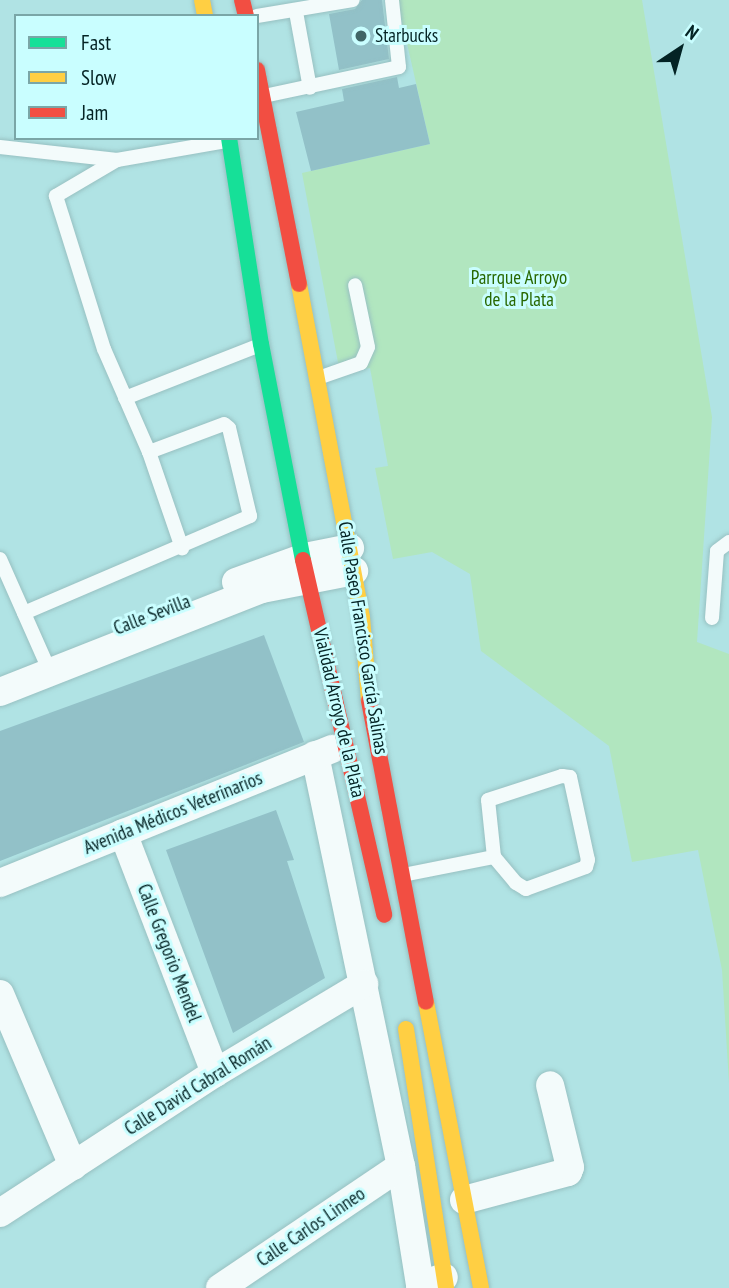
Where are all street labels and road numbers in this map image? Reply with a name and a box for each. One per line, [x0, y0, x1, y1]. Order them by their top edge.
street label: Calle Paseo Francisco García Salinas [333, 520, 393, 756]
street label: Calle Sevilla [110, 590, 194, 640]
street label: Vialidad Arroyo de la Plata [308, 626, 370, 800]
street label: Avenida Médicos Veterinarios [80, 767, 266, 859]
street label: Calle Gregorio Mendel [132, 881, 206, 1025]
street label: Calle David Cabral Román [120, 1032, 276, 1140]
street label: Calle Carlos Linneo [253, 1182, 369, 1272]

